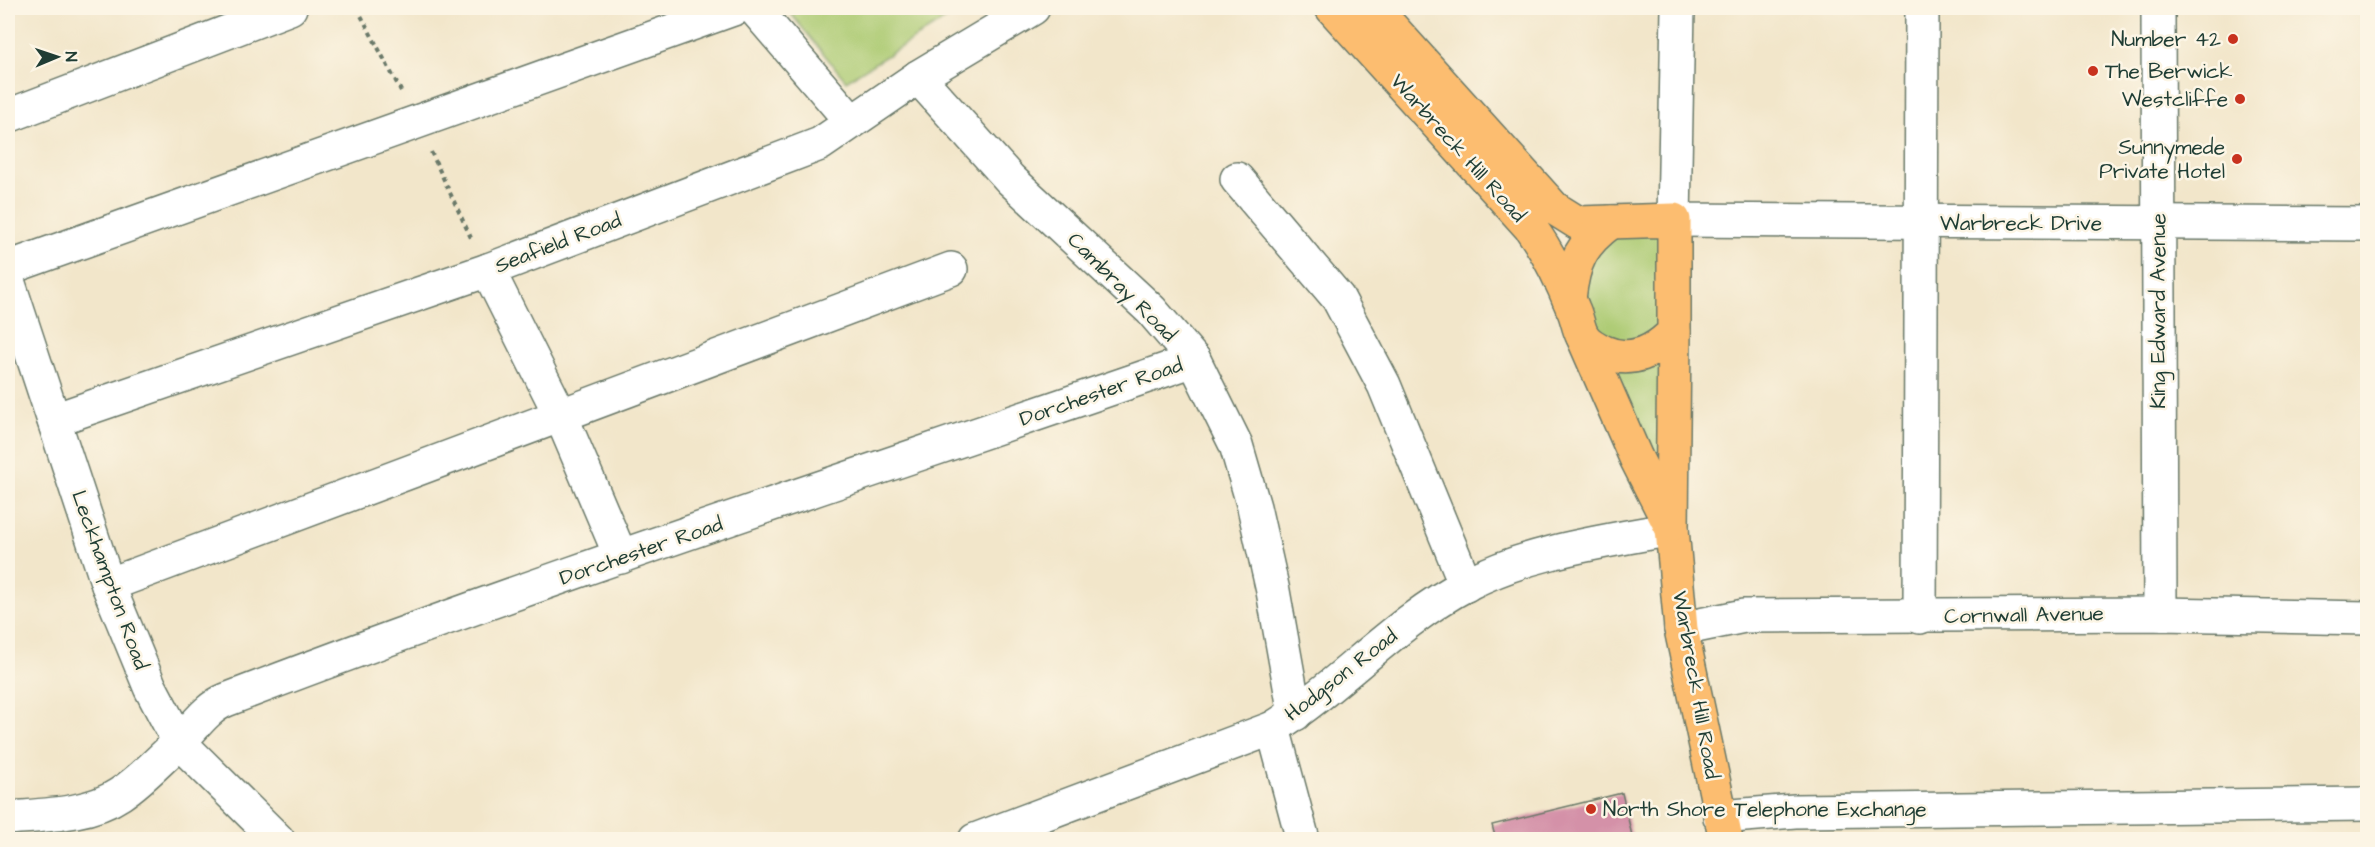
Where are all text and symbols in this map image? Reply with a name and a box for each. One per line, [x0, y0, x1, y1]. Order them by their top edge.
place label: Number 42 [2111, 25, 2221, 54]
north arrow [27, 27, 87, 87]
marker: Number 42 [2226, 32, 2240, 46]
text: N [60, 51, 82, 62]
place label: The Berwick [2105, 57, 2233, 86]
marker: The Berwick [2086, 64, 2100, 78]
street label: Warbreck Hill Road [1383, 68, 1533, 229]
place label: Westcliffe [2122, 85, 2228, 114]
marker: Westcliffe [2233, 92, 2247, 106]
place label: Sunnymede Private Hotel [2099, 133, 2225, 186]
marker: Sunnymede Private Hotel [2230, 152, 2244, 166]
street label: Seafield Road [491, 206, 626, 280]
street label: Warbreck Drive [1940, 209, 2102, 238]
street label: King Edward Avenue [2144, 213, 2175, 409]
street label: Cambray Road [1059, 226, 1183, 350]
street label: Dorchester Road [1016, 350, 1187, 433]
street label: Leckhampton Road [63, 486, 156, 674]
street label: Dorchester Road [556, 509, 727, 592]
street label: Warbreck Hill Road [1665, 589, 1727, 782]
street label: Cornwall Avenue [1944, 599, 2104, 631]
street label: Hodgson Road [1279, 622, 1405, 730]
place label: North Shore Telephone Exchange [1603, 795, 1927, 826]
marker: North Shore Telephone Exchange [1584, 802, 1598, 816]

